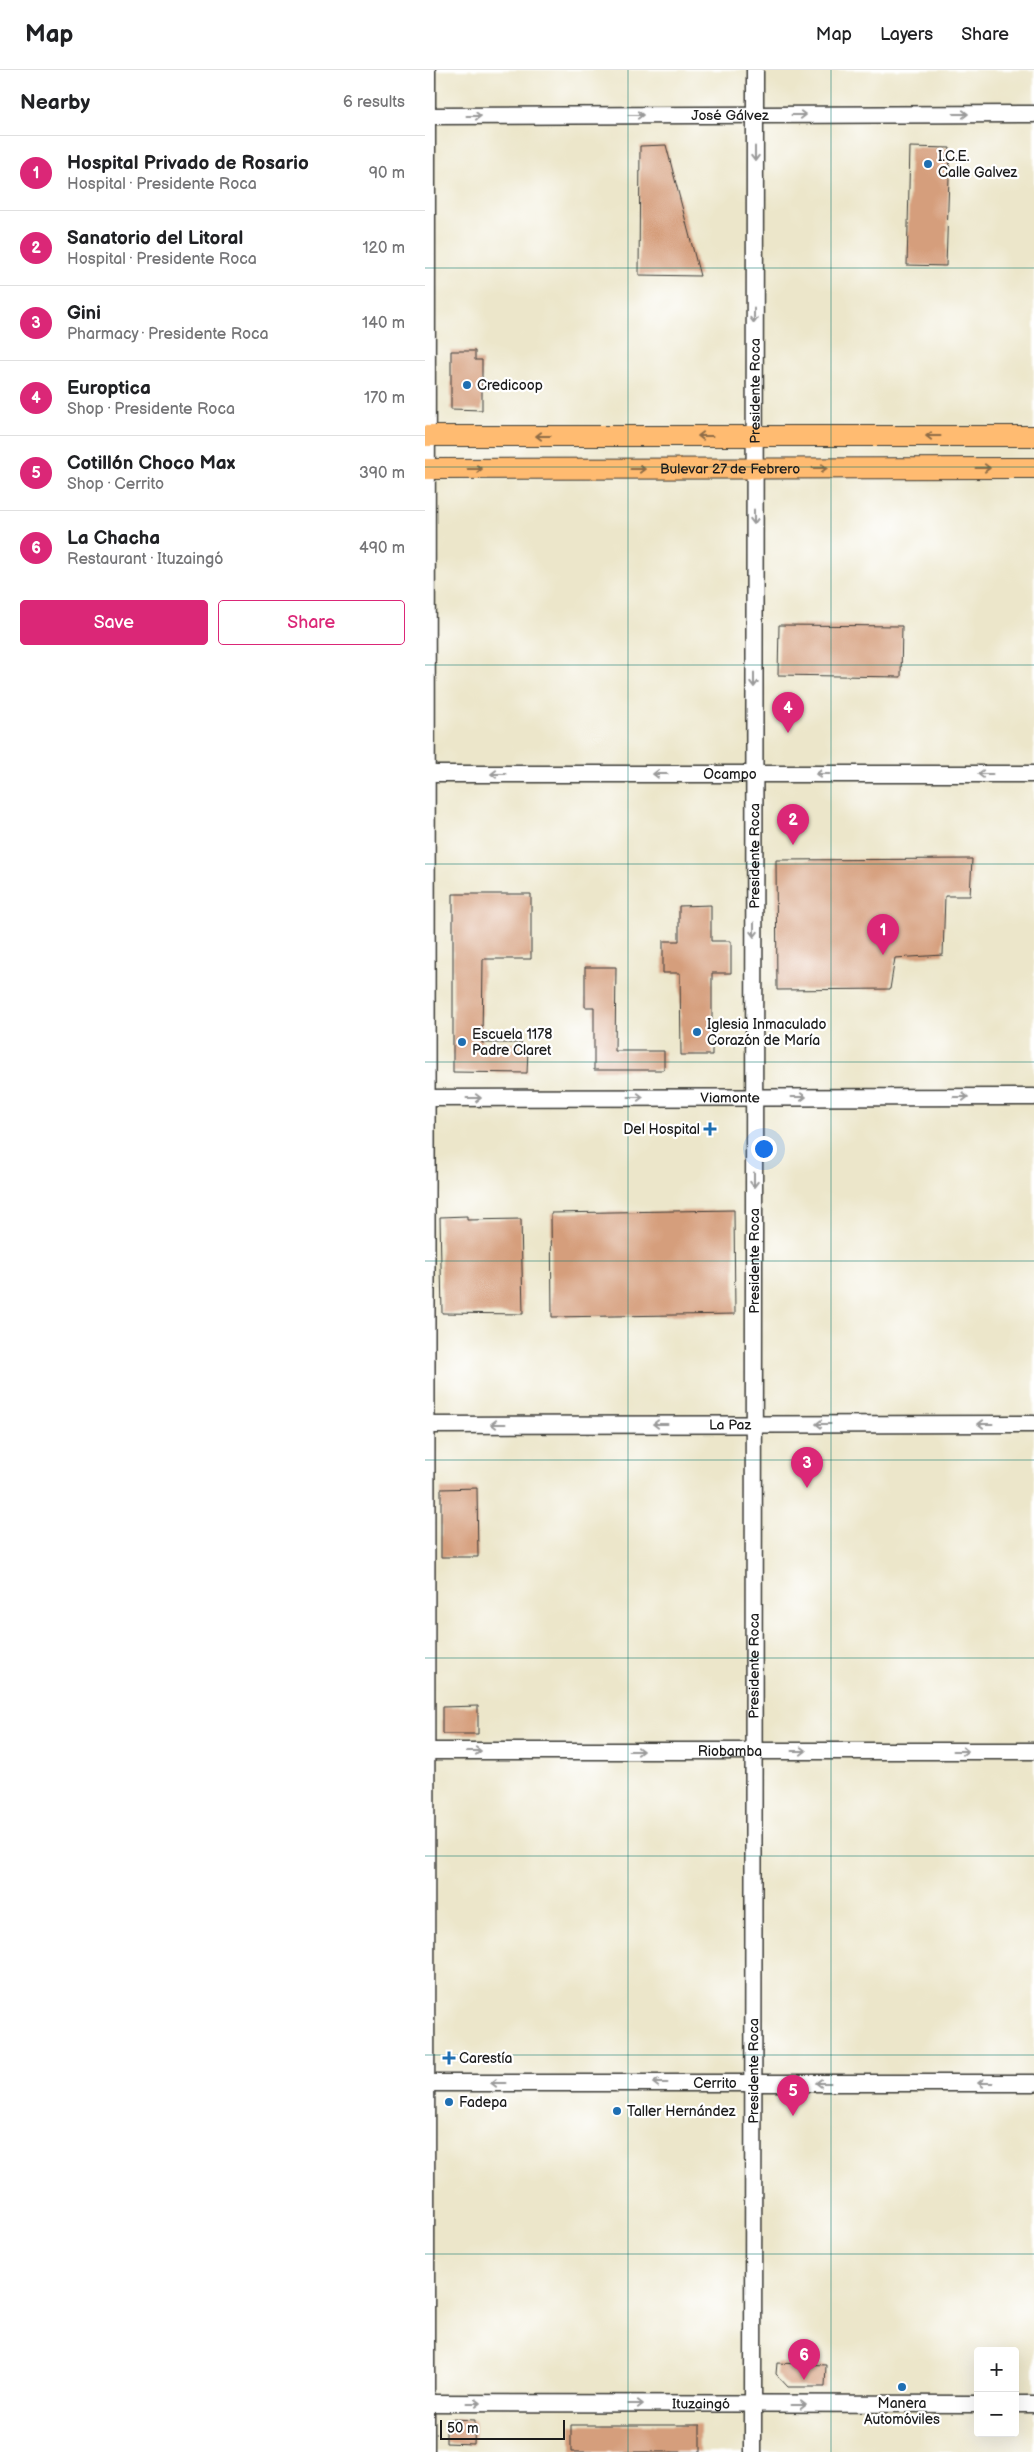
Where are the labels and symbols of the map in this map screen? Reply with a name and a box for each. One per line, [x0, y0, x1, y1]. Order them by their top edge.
street label: José Gálvez [691, 107, 769, 124]
one-way arrow [952, 109, 969, 119]
one-way arrow [628, 110, 644, 120]
one-way arrow [790, 110, 806, 120]
one-way arrow [465, 111, 481, 121]
one-way arrow [750, 145, 760, 161]
place label: I.C.E. Calle Galvez [938, 148, 1018, 181]
marker: I.C.E. Calle Galvez [922, 158, 934, 170]
one-way arrow [749, 308, 759, 324]
street label: Presidente Roca [747, 338, 764, 444]
place label: Credicoop [477, 377, 543, 394]
marker: Credicoop [461, 379, 473, 391]
one-way arrow [535, 431, 552, 441]
one-way arrow [698, 431, 714, 441]
one-way arrow [925, 431, 942, 441]
street label: Bulevar 27 de Febrero [660, 460, 800, 478]
one-way arrow [812, 463, 828, 473]
one-way arrow [974, 463, 991, 473]
one-way arrow [467, 464, 483, 474]
one-way arrow [630, 464, 646, 474]
one-way arrow [749, 509, 759, 525]
one-way arrow [749, 672, 759, 688]
pin: 4 [772, 692, 804, 733]
street label: Ocampo [703, 766, 757, 783]
one-way arrow [490, 769, 506, 779]
one-way arrow [653, 769, 669, 779]
one-way arrow [815, 769, 832, 779]
one-way arrow [978, 769, 994, 779]
street label: Presidente Roca [746, 803, 763, 909]
pin: 2 [777, 804, 809, 845]
pin: 1 [867, 914, 899, 955]
one-way arrow [749, 922, 759, 938]
place label: Iglesia Inmaculado Corazón de María [707, 1016, 827, 1049]
place label: Escuela 1178 Padre Claret [472, 1026, 552, 1059]
marker: Iglesia Inmaculado Corazón de María [691, 1026, 703, 1038]
marker: Escuela 1178 Padre Claret [456, 1036, 468, 1048]
street label: Viamonte [700, 1089, 760, 1107]
one-way arrow [628, 1092, 644, 1102]
one-way arrow [790, 1092, 806, 1102]
one-way arrow [952, 1092, 969, 1102]
one-way arrow [465, 1093, 481, 1103]
place label: Del Hospital [623, 1121, 700, 1138]
marker: Del Hospital [704, 1123, 716, 1135]
your location [751, 1136, 777, 1162]
one-way arrow [749, 1172, 759, 1188]
street label: Presidente Roca [746, 1208, 763, 1314]
street label: La Paz [709, 1416, 751, 1434]
one-way arrow [653, 1419, 669, 1429]
one-way arrow [815, 1419, 832, 1429]
one-way arrow [978, 1419, 994, 1429]
one-way arrow [490, 1420, 506, 1429]
pin: 3 [791, 1447, 823, 1488]
street label: Presidente Roca [746, 1613, 763, 1719]
street label: Riobamba [698, 1743, 762, 1760]
one-way arrow [465, 1746, 481, 1756]
one-way arrow [628, 1746, 644, 1756]
one-way arrow [790, 1746, 806, 1756]
one-way arrow [952, 1746, 969, 1756]
street label: Presidente Roca [745, 2018, 762, 2124]
place label: Carestía [459, 2050, 512, 2067]
marker: Carestía [443, 2052, 455, 2064]
street label: Cerrito [693, 2075, 737, 2092]
pin: 5 [777, 2075, 809, 2116]
one-way arrow [490, 2078, 506, 2088]
one-way arrow [653, 2078, 669, 2088]
one-way arrow [815, 2078, 832, 2088]
one-way arrow [978, 2078, 994, 2088]
place label: Fadepa [459, 2094, 507, 2111]
marker: Fadepa [443, 2096, 455, 2108]
place label: Taller Hernández [627, 2103, 736, 2120]
marker: Taller Hernández [611, 2105, 623, 2117]
pin: 6 [788, 2339, 820, 2380]
marker: Manera Automóviles [896, 2381, 908, 2393]
street label: Ituzaingó [672, 2395, 730, 2413]
place label: Manera Automóviles [864, 2395, 940, 2428]
one-way arrow [465, 2398, 481, 2408]
one-way arrow [628, 2399, 644, 2409]
one-way arrow [790, 2400, 806, 2410]
scale bar [440, 2417, 565, 2440]

